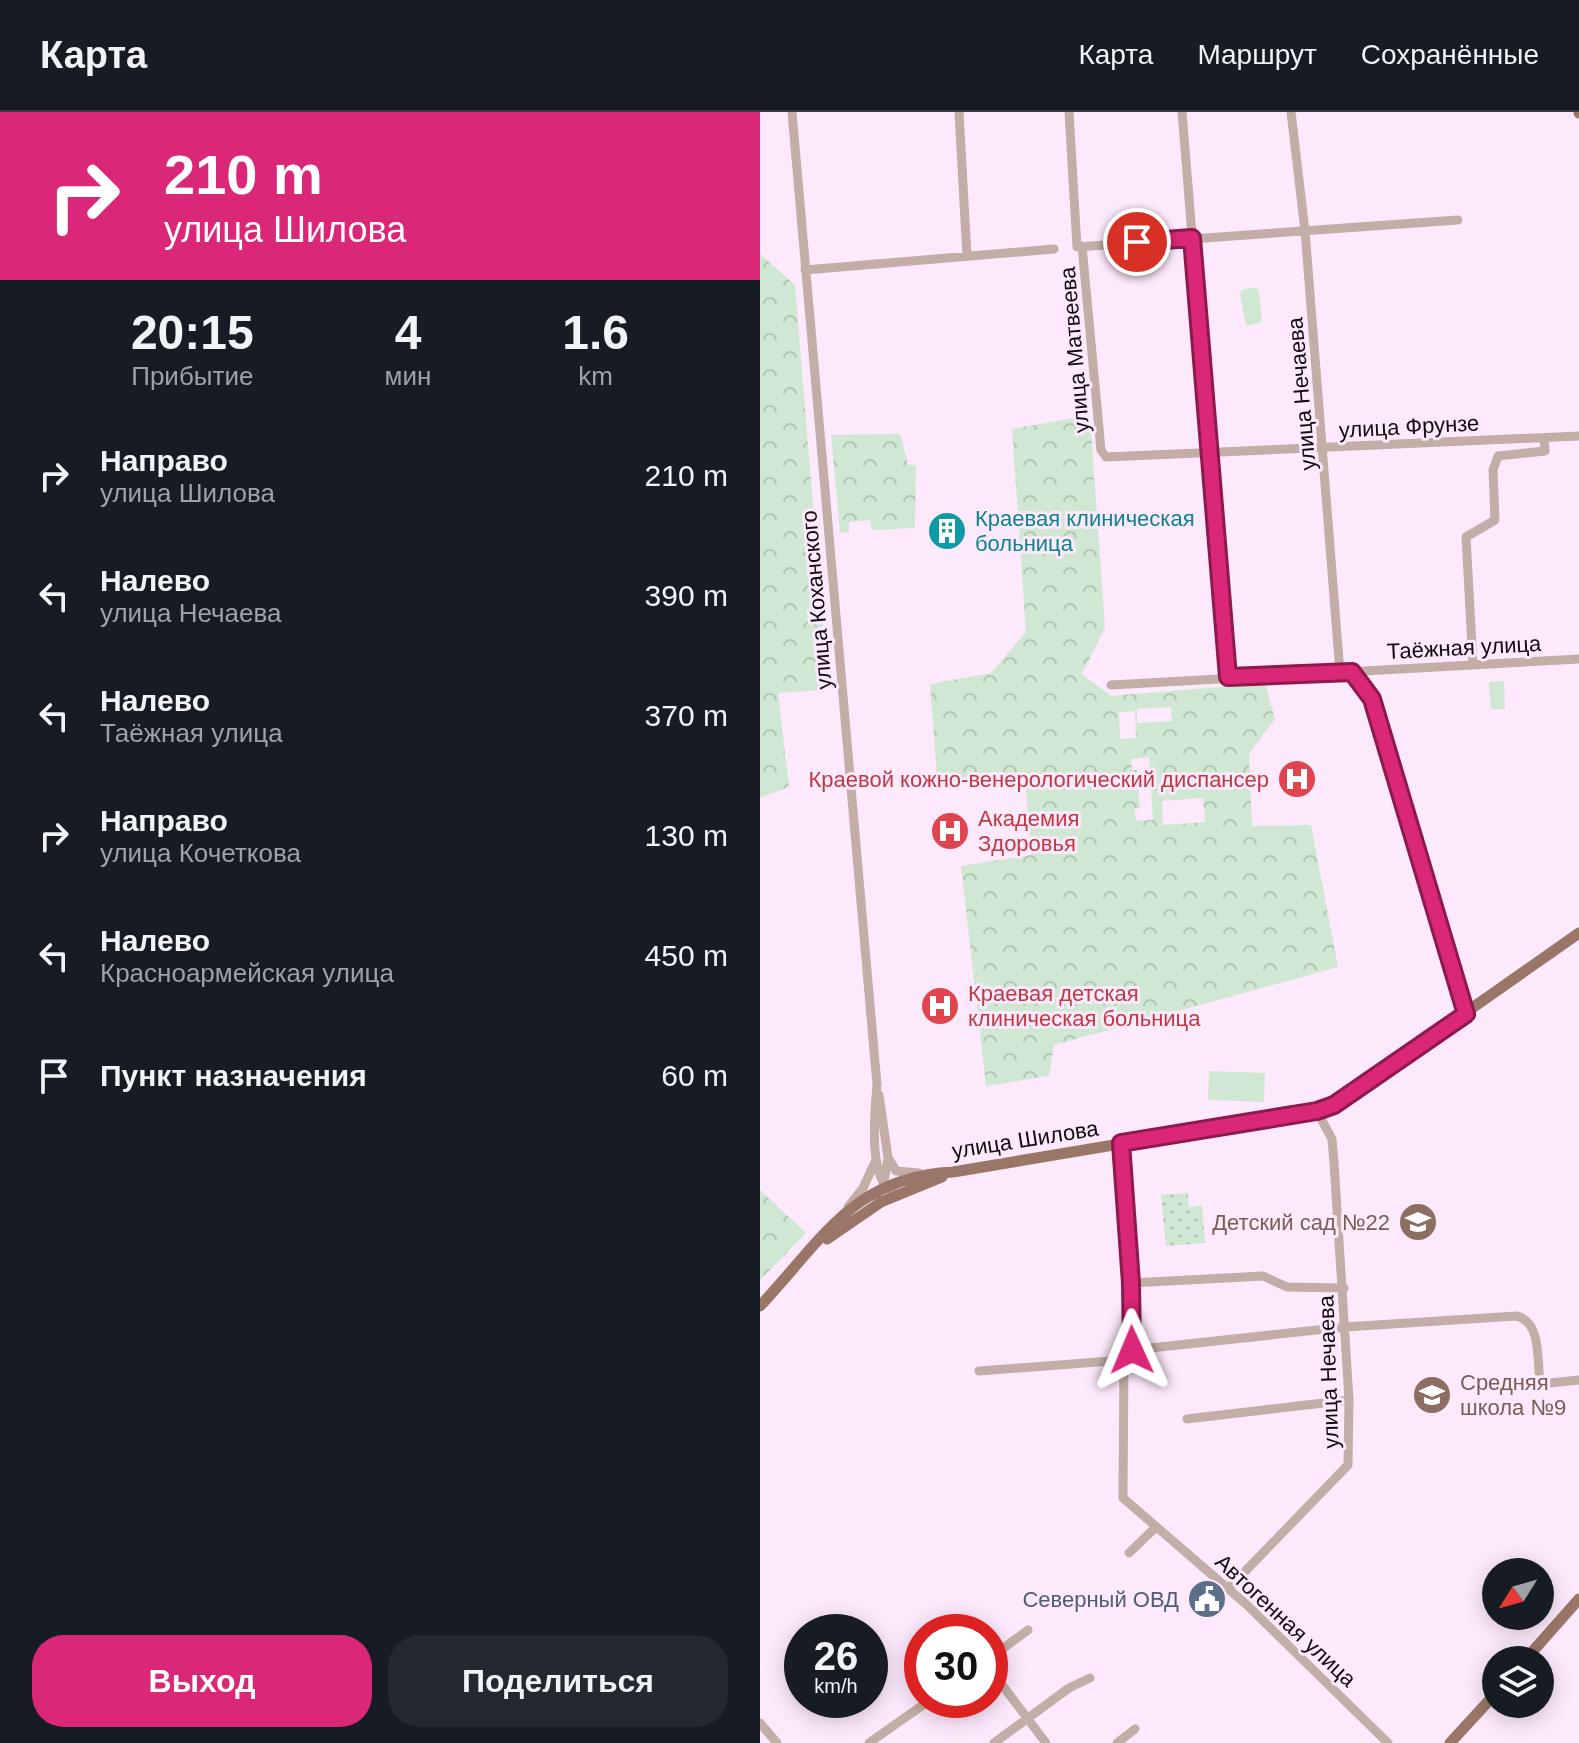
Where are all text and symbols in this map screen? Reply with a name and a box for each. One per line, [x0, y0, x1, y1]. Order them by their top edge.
text: Карта [40, 34, 147, 76]
text: Карта [1078, 39, 1153, 70]
text: Маршрут [1197, 39, 1317, 70]
text: Сохранённые [1361, 39, 1539, 70]
text: 210 m [164, 143, 323, 206]
icon: right [32, 144, 136, 248]
pin [1103, 208, 1171, 276]
text: улица Шилова [164, 209, 406, 250]
icon: arrive [1115, 220, 1159, 264]
street label: улица Матвеева [1055, 265, 1094, 434]
text: 20:15 [131, 306, 254, 359]
text: 4 [395, 306, 421, 359]
text: 1.6 [562, 306, 629, 359]
street label: улица Нечаева [1282, 316, 1321, 472]
text: Прибытие [131, 361, 253, 391]
text: мин [385, 361, 431, 391]
text: km [578, 361, 613, 391]
street label: улица Фрунзе [1338, 410, 1480, 443]
text: Направо [100, 444, 228, 477]
icon: right [32, 454, 76, 498]
text: 210 m [645, 459, 728, 492]
text: улица Шилова [100, 478, 275, 508]
place label: Краевая клиническая больница [975, 506, 1195, 556]
street label: улица Коханского [796, 509, 837, 690]
building icon: Краевая клиническая больница [926, 510, 968, 552]
text: Налево [100, 564, 210, 597]
icon: left [32, 574, 76, 618]
text: 390 m [645, 579, 728, 612]
text: улица Нечаева [100, 598, 282, 628]
street label: Таёжная улица [1386, 631, 1543, 664]
text: Налево [100, 684, 210, 717]
icon: left [32, 694, 76, 738]
text: 370 m [645, 699, 728, 732]
text: Таёжная улица [100, 718, 283, 748]
hospital icon: Краевой кожно-венерологический диспансер [1276, 758, 1318, 800]
place label: Краевой кожно-венерологический диспансер [809, 767, 1269, 792]
text: Направо [100, 804, 228, 837]
place label: Академия Здоровья [978, 806, 1079, 856]
hospital icon: Академия Здоровья [929, 810, 971, 852]
icon: right [32, 814, 76, 858]
text: 130 m [645, 819, 728, 852]
text: улица Кочеткова [100, 838, 301, 868]
text: Налево [100, 924, 210, 957]
icon: left [32, 934, 76, 978]
text: 450 m [645, 939, 728, 972]
text: Красноармейская улица [100, 958, 394, 988]
place label: Краевая детская клиническая больница [968, 981, 1201, 1031]
hospital icon: Краевая детская клиническая больница [919, 985, 961, 1027]
icon: arrive [32, 1054, 76, 1098]
text: Пункт назначения [100, 1059, 367, 1092]
text: 60 m [661, 1059, 728, 1092]
street label: улица Шилова [950, 1115, 1101, 1163]
school or university icon: Детский сад №22 [1397, 1201, 1439, 1243]
place label: Детский сад №22 [1212, 1210, 1390, 1235]
street label: улица Нечаева [1313, 1294, 1344, 1449]
position arrow [1090, 1308, 1174, 1392]
place label: Средняя школа №9 [1460, 1370, 1566, 1420]
school or university icon: Средняя школа №9 [1411, 1374, 1453, 1416]
street label: Автогенная улица [1210, 1549, 1362, 1692]
north arrow [1482, 1558, 1554, 1630]
map controls [1482, 1558, 1554, 1718]
public building icon: Северный ОВД [1186, 1578, 1228, 1620]
place label: Северный ОВД [1022, 1587, 1179, 1612]
speed limit sign: 30 [904, 1614, 1008, 1718]
text: 26 [814, 1634, 858, 1678]
button: Выход [32, 1635, 372, 1727]
button: Поделиться [388, 1635, 728, 1727]
button: layers [1482, 1646, 1554, 1718]
text: km/h [814, 1675, 858, 1697]

